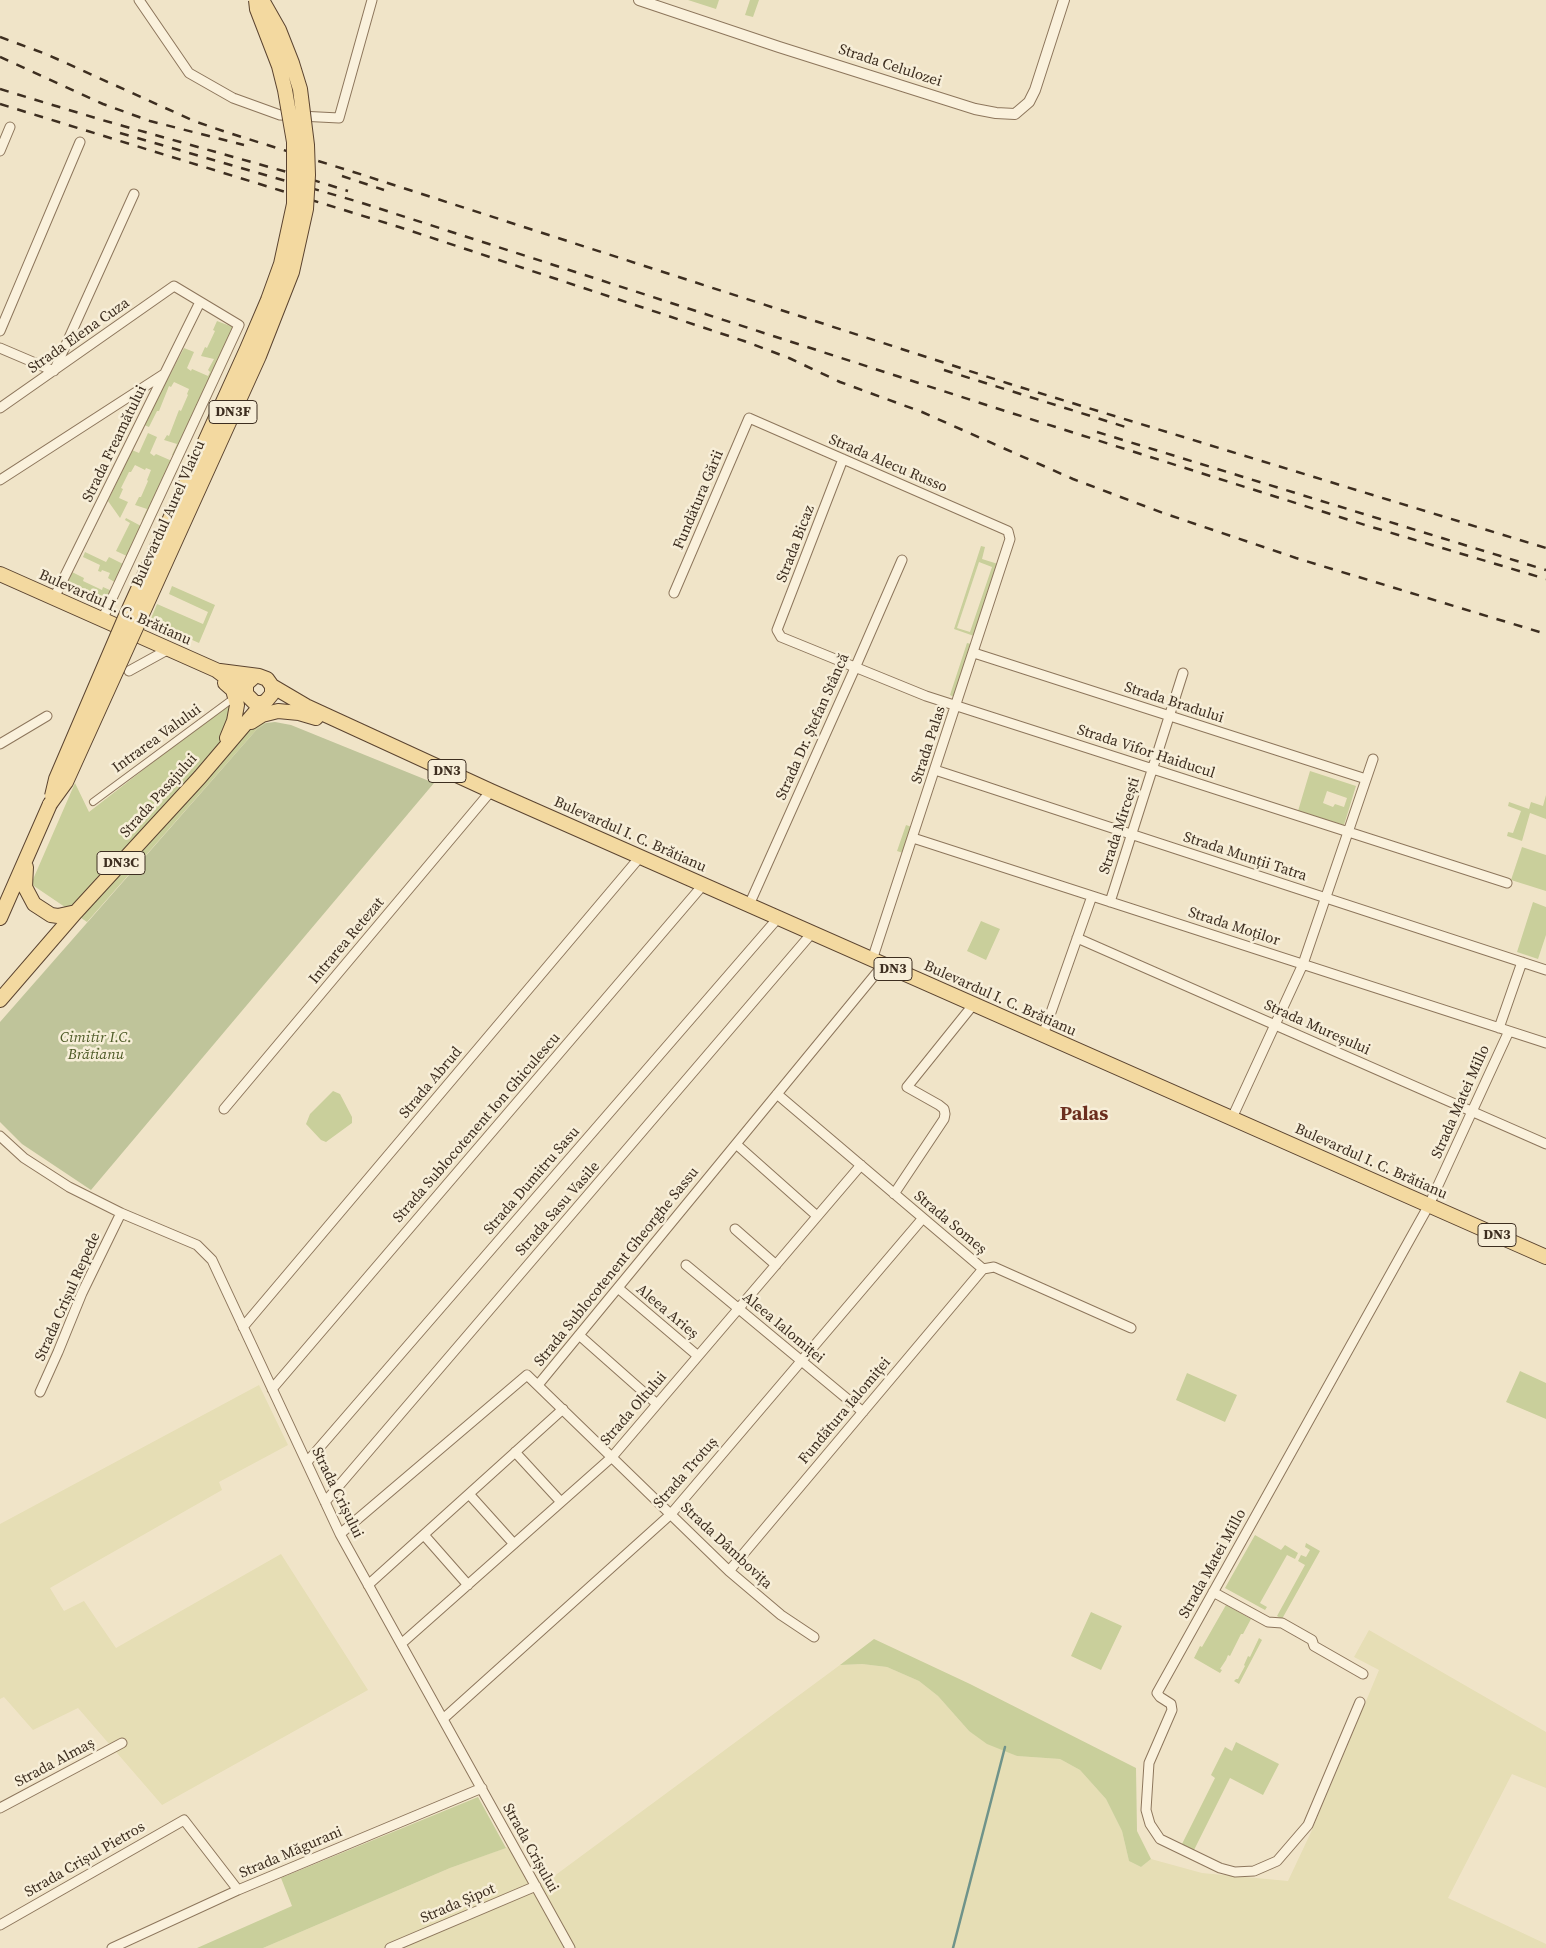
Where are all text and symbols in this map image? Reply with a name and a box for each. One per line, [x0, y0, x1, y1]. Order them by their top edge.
street label: Strada Celulozei [836, 41, 944, 91]
street label: Strada Elena Cuza [25, 294, 133, 378]
street label: Strada Freamătului [79, 383, 151, 505]
road number: DN3F [209, 401, 257, 424]
street label: Strada Alecu Russo [826, 431, 950, 497]
street label: Bulevardul Aurel Vlaicu [129, 438, 209, 590]
street label: Fundătura Gării [670, 448, 728, 552]
street label: Strada Bicaz [773, 503, 819, 585]
street label: Bulevardul I. C. Brătianu [36, 566, 194, 650]
street label: Strada Dr. Ștefan Stâncă [773, 651, 853, 803]
street label: Strada Bradului [1122, 678, 1226, 728]
street label: Intrarea Valului [109, 701, 205, 777]
street label: Strada Palas [908, 704, 950, 786]
street label: Strada Vifor Haiducul [1075, 721, 1217, 783]
street label: Strada Pasajului [117, 750, 201, 842]
road number: DN3 [428, 759, 466, 782]
street label: Strada Mircești [1096, 775, 1144, 877]
street label: Bulevardul I. C. Brătianu [551, 793, 709, 877]
street label: Strada Munții Tatra [1181, 829, 1309, 885]
road number: DN3C [97, 851, 145, 874]
street label: Intrarea Retezat [306, 894, 388, 988]
street label: Strada Moților [1186, 904, 1282, 950]
street label: Bulevardul I. C. Brătianu [921, 957, 1079, 1041]
road number: DN3 [874, 958, 912, 981]
street label: Strada Mureșului [1261, 997, 1373, 1059]
park label: Cimitir I.C. Brătianu [60, 1029, 132, 1064]
street label: Strada Sublocotenent Ion Ghiculescu [390, 1029, 564, 1227]
street label: Strada Matei Millo [1428, 1043, 1494, 1161]
street label: Strada Abrud [396, 1044, 466, 1122]
district label: Palas [1060, 1103, 1108, 1127]
street label: Bulevardul I. C. Brătianu [1292, 1120, 1450, 1204]
street label: Strada Dumitru Sasu [480, 1123, 584, 1239]
street label: Strada Sasu Vasile [512, 1158, 604, 1260]
street label: Strada Sublocotenent Gheorghe Sassu [531, 1164, 703, 1370]
street label: Strada Someș [910, 1187, 990, 1259]
road number: DN3 [1478, 1224, 1516, 1246]
street label: Strada Crișul Repede [32, 1230, 104, 1364]
street label: Aleea Arieș [632, 1281, 702, 1343]
street label: Aleea Ialomiței [738, 1289, 828, 1367]
street label: Fundătura Ialomiței [795, 1354, 895, 1468]
street label: Strada Oltului [597, 1368, 671, 1450]
street label: Strada Trotuș [650, 1434, 722, 1512]
street label: Strada Crișului [307, 1445, 367, 1541]
street label: Strada Dâmbovița [676, 1499, 776, 1593]
street label: Strada Matei Millo [1175, 1506, 1251, 1622]
street label: Strada Almaș [12, 1734, 98, 1792]
street label: Strada Crișului [498, 1800, 562, 1896]
street label: Strada Crișul Pietros [22, 1818, 148, 1902]
street label: Strada Măgurani [237, 1823, 345, 1883]
street label: Strada Șipot [418, 1880, 498, 1928]

